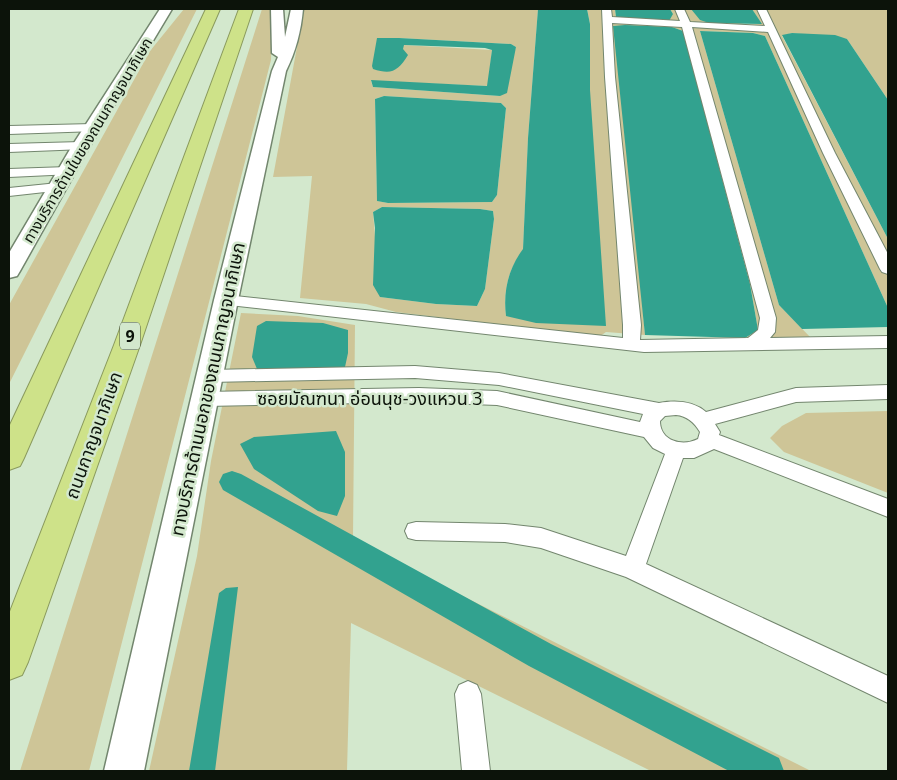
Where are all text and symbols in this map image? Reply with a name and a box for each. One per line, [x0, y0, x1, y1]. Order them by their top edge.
street label: ทางบริการด้านในของถนนกาญจนาภิเษก [18, 34, 156, 246]
street label: ทางบริการด้านนอกของถนนกาญจนาภิเษก [164, 240, 250, 538]
road number: 9 [120, 322, 140, 350]
street label: ถนนกาญจนาภิเษก [59, 368, 127, 502]
street label: ซอยมัณฑนา อ่อนนุช-วงแหวน 3 [257, 386, 483, 410]

